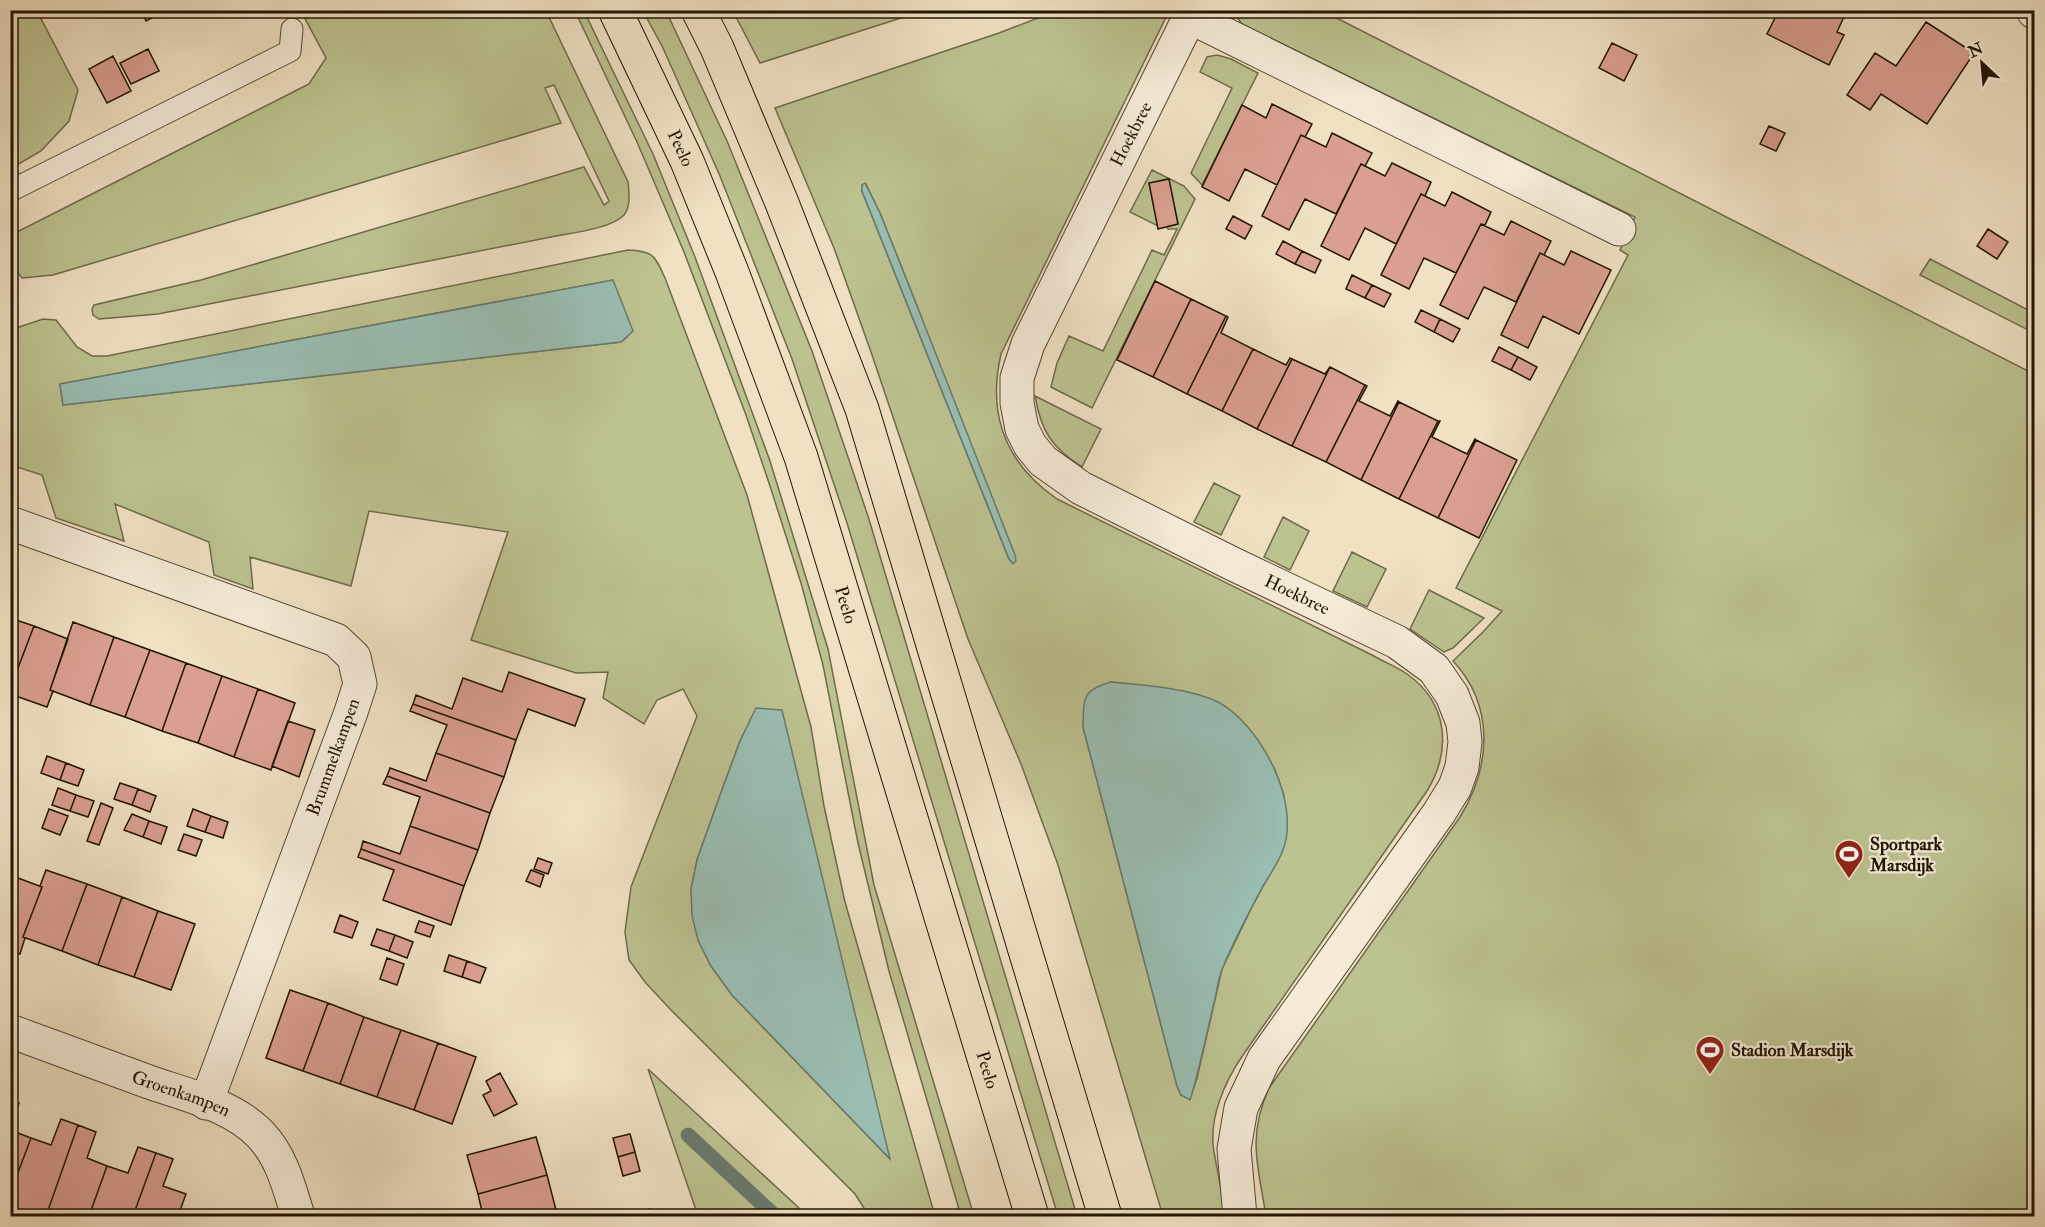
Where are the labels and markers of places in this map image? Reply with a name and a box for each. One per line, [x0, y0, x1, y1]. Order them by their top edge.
place label: Sportpark Marsdijk [1869, 833, 1942, 877]
sports icon: Sportpark Marsdijk [1833, 838, 1865, 880]
sports icon: Stadion Marsdijk [1694, 1034, 1726, 1076]
place label: Stadion Marsdijk [1731, 1039, 1854, 1062]

